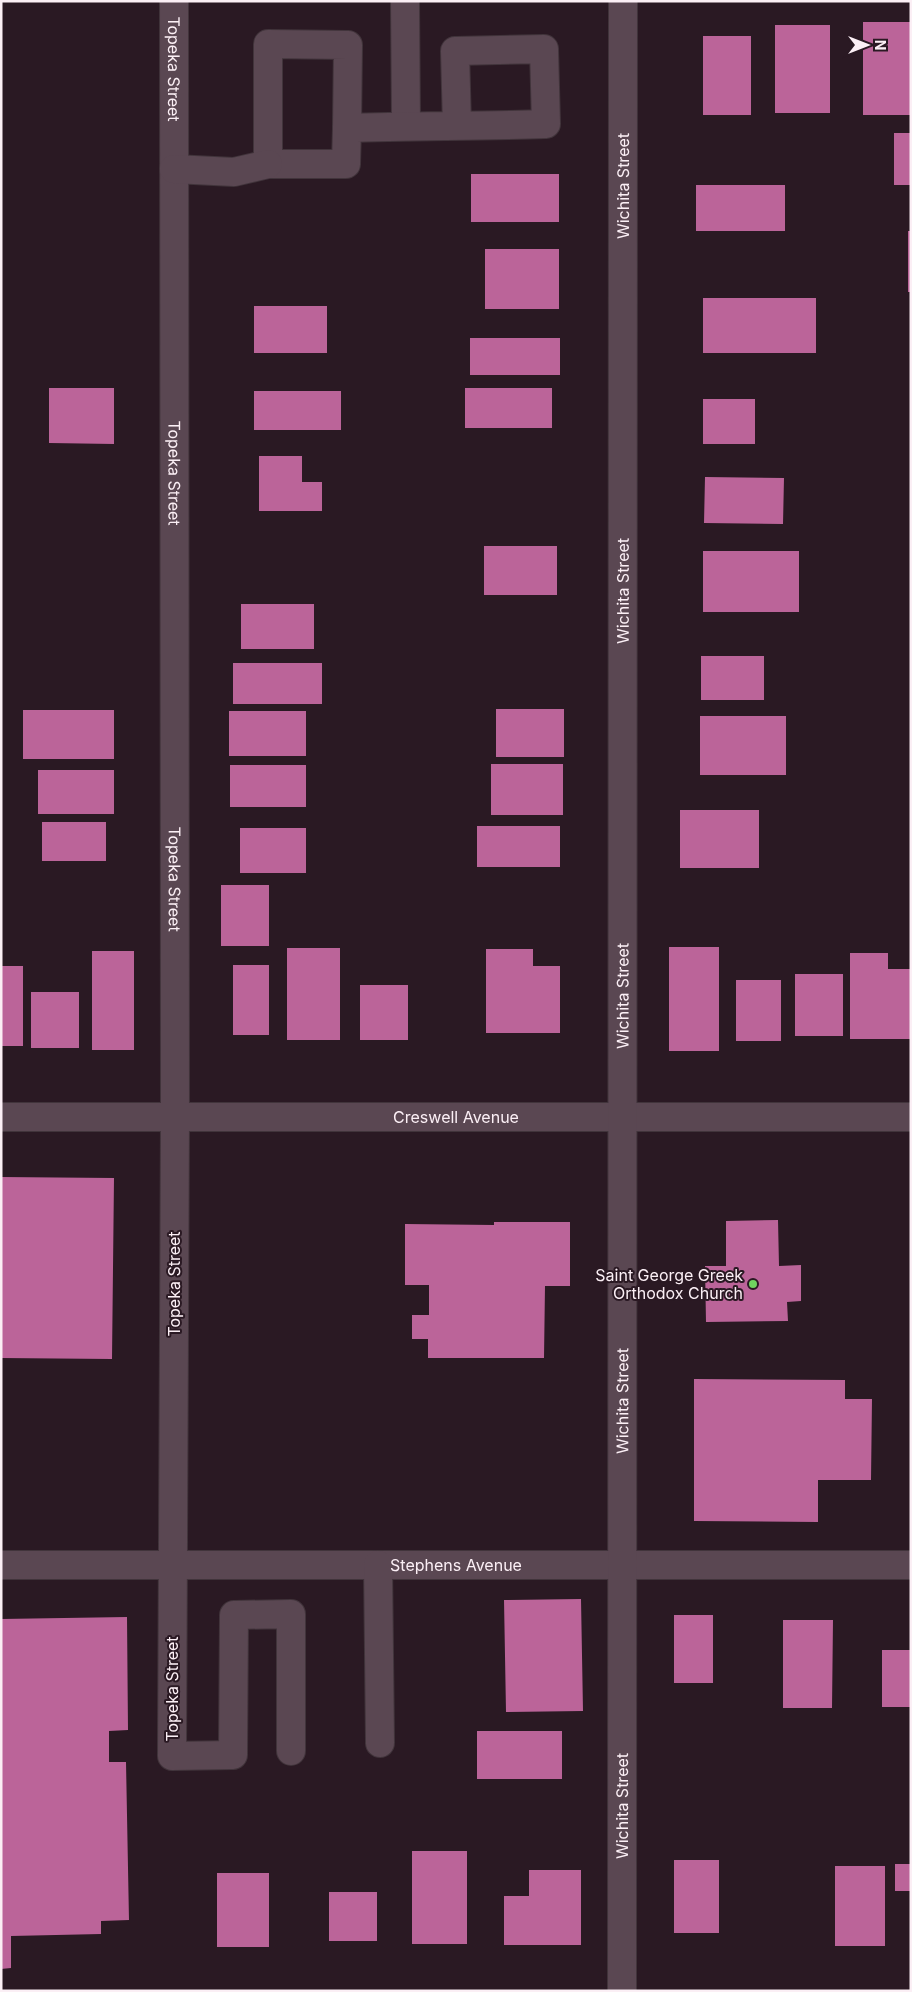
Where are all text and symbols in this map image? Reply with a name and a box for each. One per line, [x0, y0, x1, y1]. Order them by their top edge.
street label: Topeka Street [164, 16, 184, 122]
north arrow [842, 20, 892, 70]
text: N [872, 40, 889, 50]
street label: Wichita Street [613, 133, 633, 239]
street label: Topeka Street [164, 420, 184, 526]
street label: Wichita Street [613, 538, 633, 644]
street label: Topeka Street [165, 826, 185, 932]
street label: Wichita Street [612, 943, 633, 1049]
street label: Creswell Avenue [393, 1107, 519, 1127]
street label: Topeka Street [164, 1231, 184, 1337]
place label: Saint George Greek Orthodox Church [595, 1265, 743, 1303]
marker: Saint George Greek Orthodox Church [747, 1278, 759, 1290]
street label: Wichita Street [612, 1348, 632, 1454]
street label: Stephens Avenue [390, 1555, 522, 1575]
street label: Topeka Street [162, 1636, 182, 1742]
street label: Wichita Street [612, 1753, 632, 1859]

